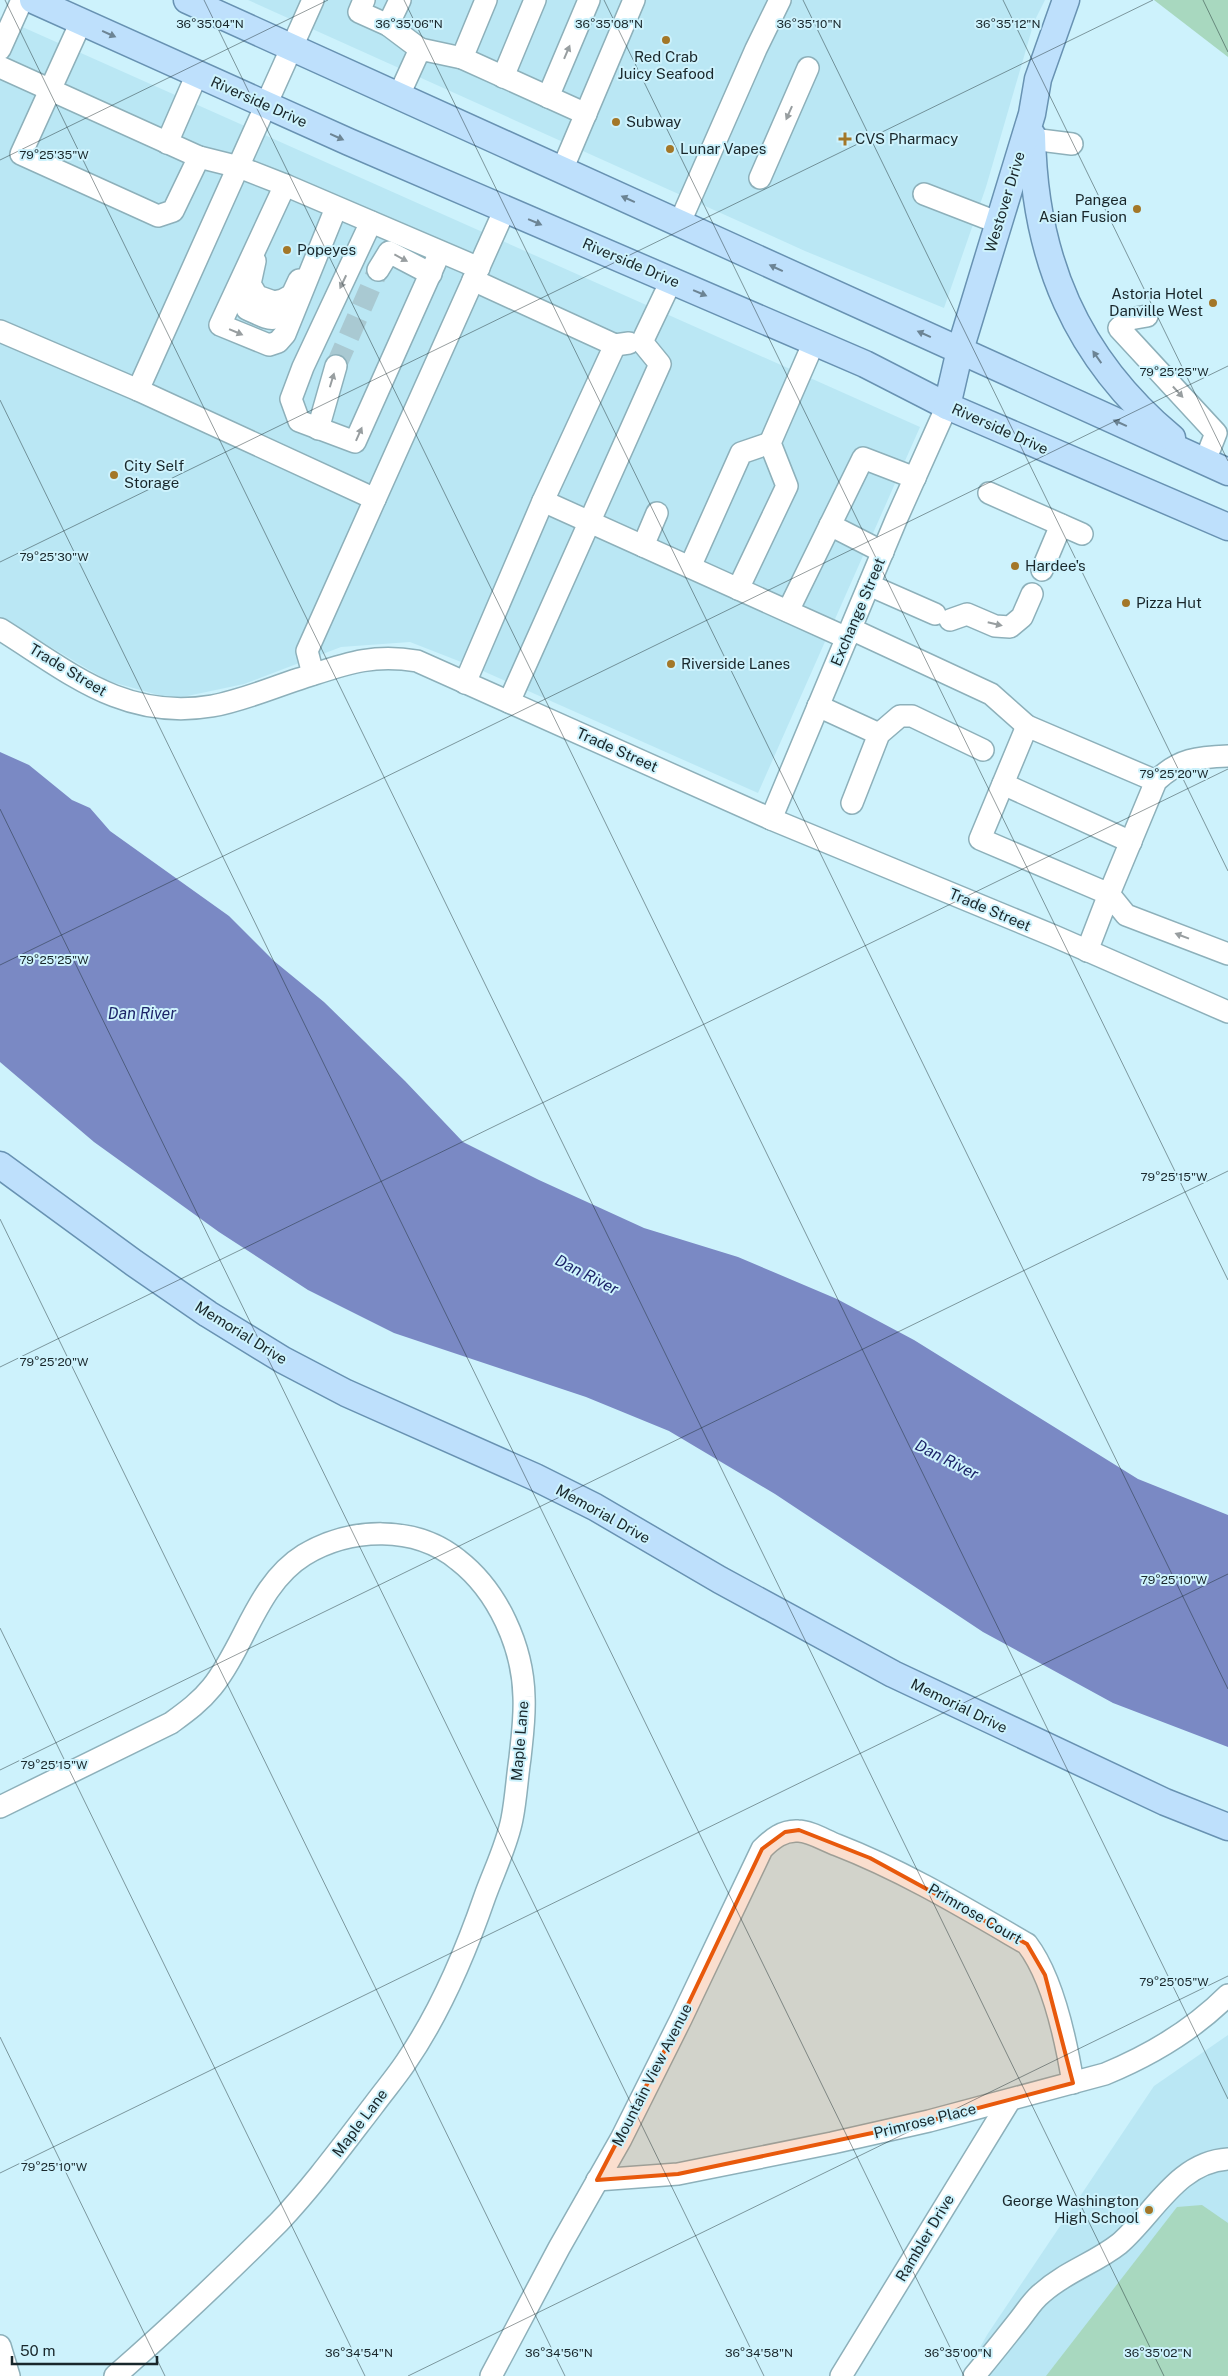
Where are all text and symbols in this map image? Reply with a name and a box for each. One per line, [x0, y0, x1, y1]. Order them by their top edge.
text: 36°35'04"N [176, 17, 244, 31]
text: 36°35'06"N [375, 17, 443, 31]
text: 36°35'08"N [575, 17, 643, 31]
text: 36°35'10"N [776, 17, 842, 31]
text: 36°35'12"N [976, 17, 1040, 31]
one-way arrow [102, 31, 116, 39]
marker: Red Crab Juicy Seafood [660, 34, 672, 46]
one-way arrow [563, 45, 571, 59]
place label: Red Crab Juicy Seafood [618, 48, 714, 82]
street label: Riverside Drive [208, 73, 310, 130]
one-way arrow [784, 106, 792, 120]
place label: Subway [626, 113, 681, 130]
marker: Subway [610, 116, 622, 128]
place label: CVS Pharmacy [855, 130, 958, 147]
one-way arrow [330, 133, 344, 141]
marker: CVS Pharmacy [839, 133, 851, 145]
place label: Lunar Vapes [680, 140, 766, 157]
marker: Lunar Vapes [664, 143, 676, 155]
text: 79°25'35"W [19, 148, 89, 162]
street label: Westover Drive [981, 149, 1028, 254]
place label: Pangea Asian Fusion [1039, 191, 1127, 225]
one-way arrow [621, 195, 635, 203]
marker: Pangea Asian Fusion [1131, 203, 1143, 215]
one-way arrow [528, 218, 542, 226]
street label: Riverside Drive [580, 234, 682, 291]
place label: Popeyes [297, 241, 356, 258]
marker: Popeyes [281, 244, 293, 256]
one-way arrow [393, 254, 408, 262]
one-way arrow [769, 263, 783, 271]
one-way arrow [338, 275, 346, 289]
place label: Astoria Hotel Danville West [1109, 285, 1203, 319]
one-way arrow [693, 289, 708, 297]
marker: Astoria Hotel Danville West [1207, 297, 1219, 309]
one-way arrow [229, 328, 243, 336]
one-way arrow [917, 330, 931, 338]
one-way arrow [1092, 350, 1102, 364]
text: 79°25'25"W [1139, 365, 1209, 379]
one-way arrow [328, 373, 336, 388]
one-way arrow [1172, 386, 1184, 398]
street label: Riverside Drive [949, 400, 1051, 457]
one-way arrow [1113, 418, 1127, 426]
one-way arrow [356, 427, 364, 441]
place label: City Self Storage [124, 457, 184, 491]
marker: City Self Storage [108, 469, 120, 481]
text: 79°25'30"W [19, 550, 89, 564]
street label: Exchange Street [827, 555, 888, 668]
place label: Hardee's [1025, 557, 1086, 574]
marker: Hardee's [1009, 560, 1021, 572]
place label: Pizza Hut [1136, 594, 1202, 611]
marker: Pizza Hut [1120, 597, 1132, 609]
one-way arrow [988, 620, 1003, 628]
street label: Trade Street [27, 640, 110, 699]
place label: Riverside Lanes [681, 655, 790, 672]
marker: Riverside Lanes [665, 658, 677, 670]
street label: Trade Street [574, 724, 661, 775]
text: 79°25'20"W [1140, 767, 1209, 781]
street label: Trade Street [947, 885, 1034, 934]
one-way arrow [1175, 932, 1190, 939]
text: 79°25'25"W [19, 953, 89, 967]
water label: Dan River [108, 1004, 177, 1023]
text: 79°25'15"W [1141, 1170, 1208, 1184]
water label: Dan River [552, 1250, 623, 1299]
street label: Memorial Drive [192, 1298, 290, 1368]
text: 79°25'20"W [20, 1355, 89, 1369]
water label: Dan River [912, 1435, 983, 1484]
street label: Memorial Drive [553, 1481, 653, 1546]
text: 79°25'10"W [1141, 1573, 1208, 1587]
street label: Memorial Drive [908, 1675, 1010, 1736]
street label: Maple Lane [508, 1700, 531, 1782]
text: 79°25'15"W [21, 1758, 88, 1772]
street label: Primrose Court [926, 1880, 1025, 1947]
text: 79°25'05"W [1139, 1975, 1209, 1989]
street label: Mountain View Avenue [608, 2001, 695, 2149]
street label: Maple Lane [329, 2085, 391, 2160]
street label: Primrose Place [872, 2100, 978, 2141]
text: 79°25'10"W [21, 2160, 88, 2174]
street label: Rambler Drive [892, 2191, 957, 2284]
place label: George Washington High School [1002, 2192, 1139, 2226]
marker: George Washington High School [1143, 2204, 1155, 2216]
scale bar [12, 2334, 158, 2366]
text: 50 m [20, 2342, 55, 2359]
text: 36°34'54"N [325, 2346, 393, 2360]
text: 36°34'56"N [525, 2346, 593, 2360]
text: 36°34'58"N [725, 2346, 793, 2360]
text: 36°35'00"N [924, 2346, 992, 2360]
text: 36°35'02"N [1124, 2346, 1192, 2360]

